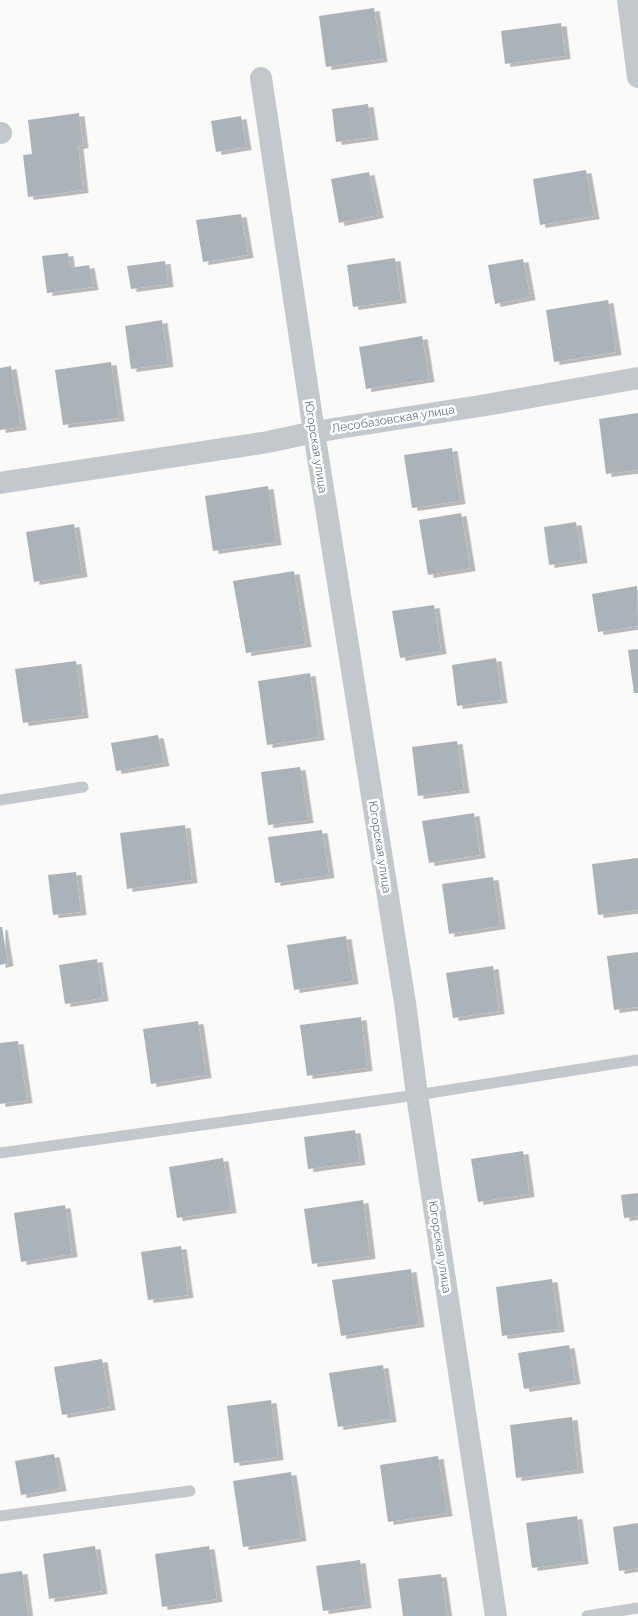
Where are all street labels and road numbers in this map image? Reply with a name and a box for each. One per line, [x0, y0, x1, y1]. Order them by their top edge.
street label: Югорская улица [302, 400, 330, 494]
street label: Лесобазовская улица [330, 402, 456, 436]
street label: Югорская улица [366, 800, 394, 894]
street label: Югорская улица [426, 1200, 454, 1294]

